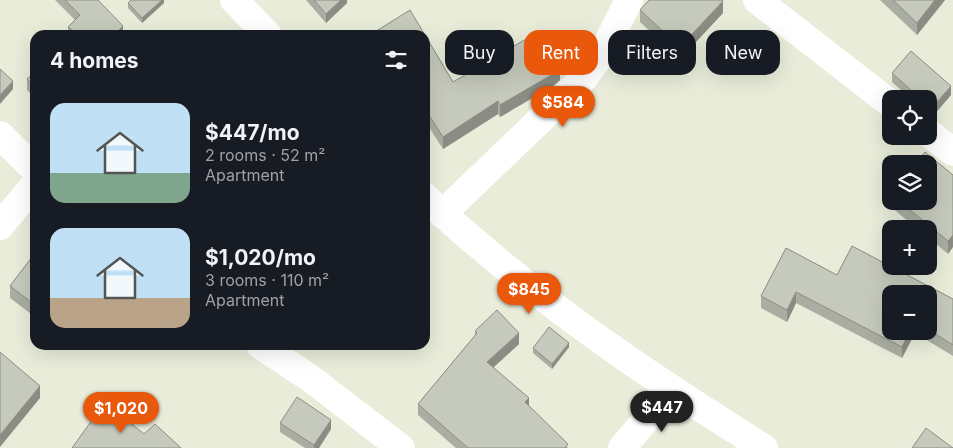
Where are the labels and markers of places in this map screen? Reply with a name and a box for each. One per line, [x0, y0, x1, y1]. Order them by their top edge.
pin: $584 [533, 86, 593, 128]
pin: $845 [499, 272, 559, 315]
pin: $447 [632, 390, 692, 433]
pin: $1,020 [80, 392, 162, 434]

